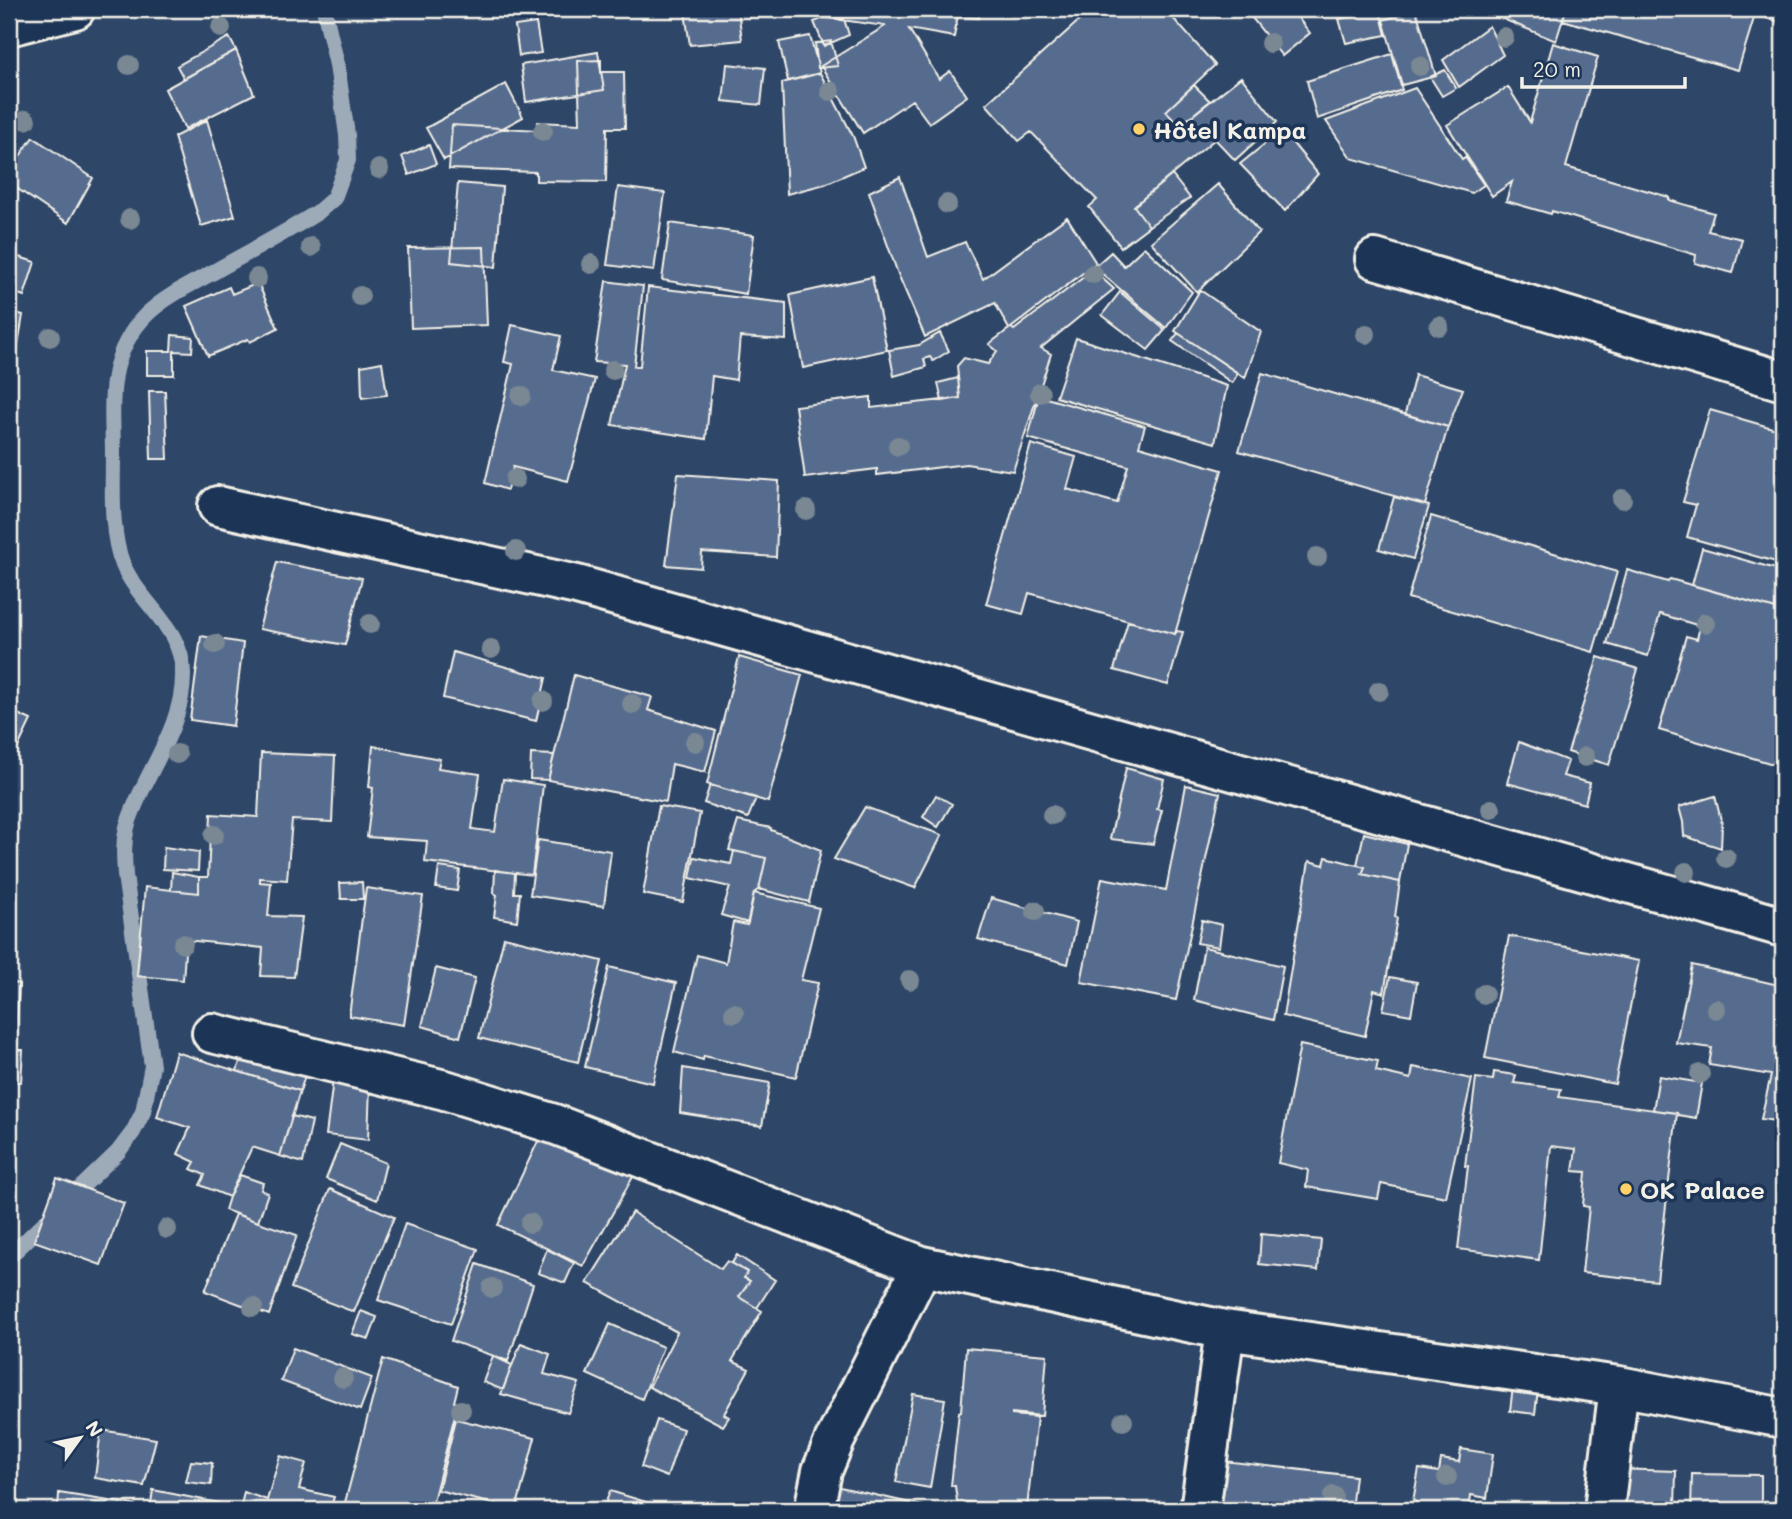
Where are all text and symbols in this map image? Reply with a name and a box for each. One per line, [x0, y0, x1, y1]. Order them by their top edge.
scale bar [1522, 46, 1685, 90]
text: 20 m [1533, 55, 1581, 82]
place label: Hôtel Kampa [1153, 114, 1306, 145]
marker: Hôtel Kampa [1131, 121, 1147, 137]
place label: OK Palace [1640, 1174, 1765, 1205]
marker: OK Palace [1618, 1181, 1634, 1197]
north arrow [46, 1404, 116, 1474]
text: N [80, 1416, 109, 1441]

